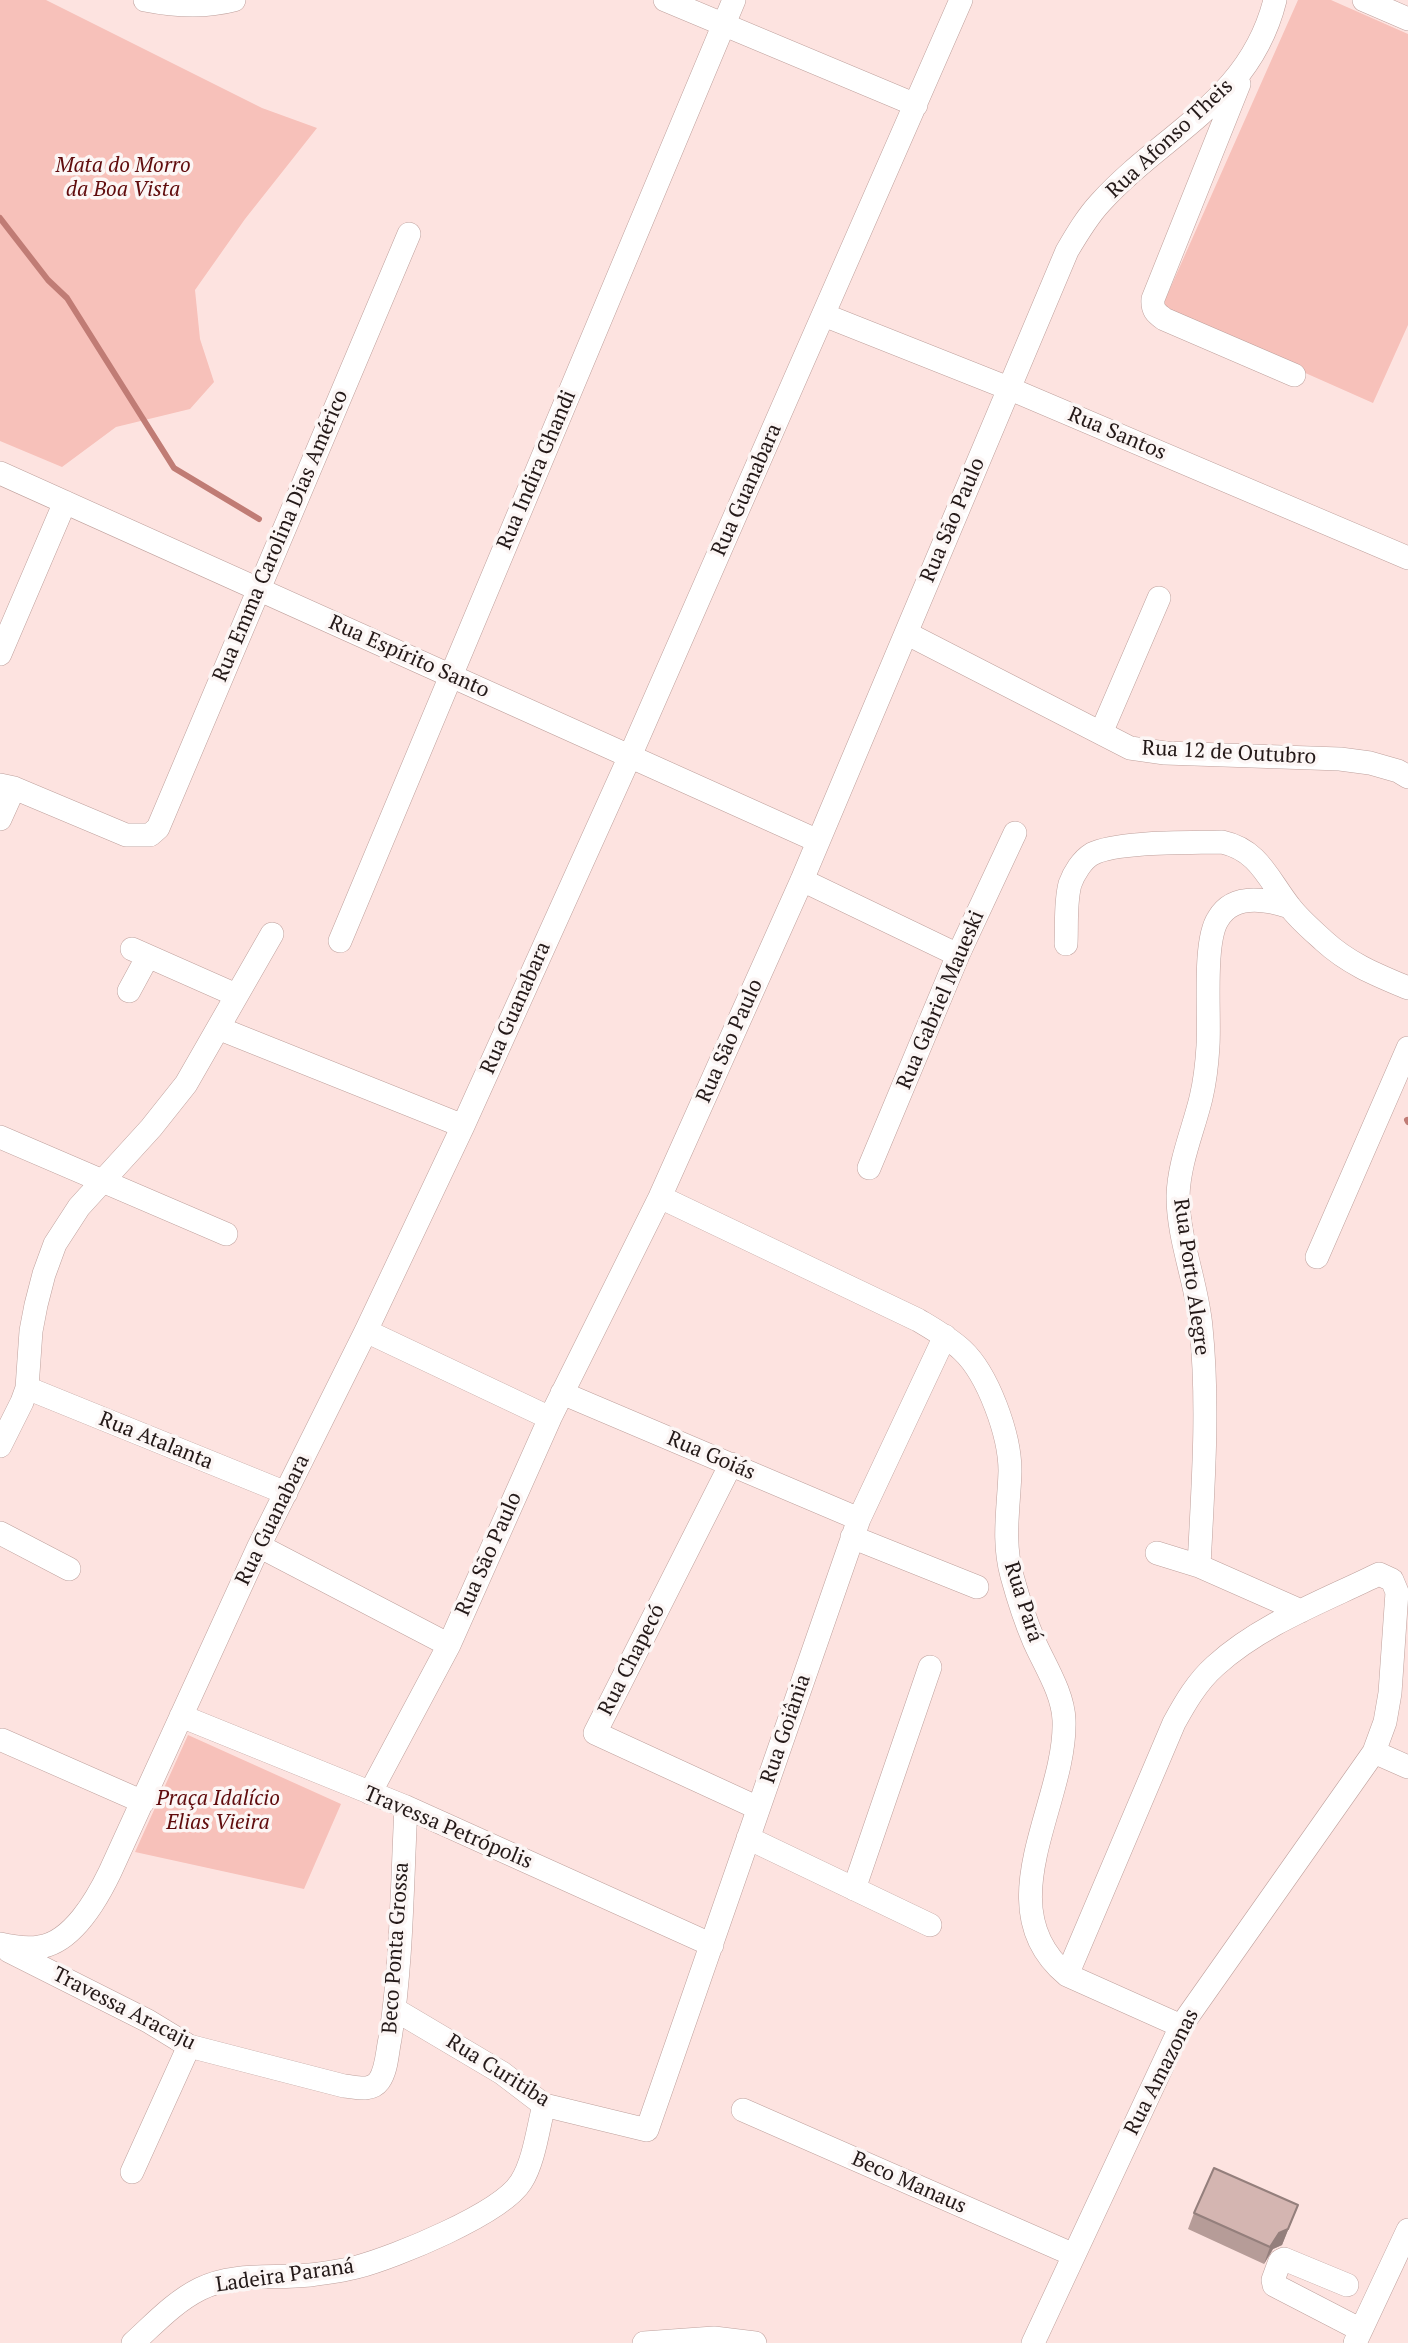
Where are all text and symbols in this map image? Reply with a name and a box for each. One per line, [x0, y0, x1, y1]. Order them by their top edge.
street label: Rua Afonso Theis [1102, 74, 1238, 204]
park label: Mata do Morro da Boa Vista [55, 153, 191, 203]
street label: Rua Emma Carolina Dias Américo [208, 386, 354, 686]
street label: Rua Indira Ghandi [492, 387, 582, 553]
street label: Rua Santos [1064, 402, 1170, 466]
street label: Rua Guanabara [707, 420, 787, 560]
street label: Rua São Paulo [915, 454, 991, 586]
street label: Rua Espírito Santo [325, 610, 493, 704]
street label: Rua 12 de Outubro [1141, 736, 1317, 770]
street label: Rua Gabriel Maueski [892, 907, 990, 1093]
street label: Rua Guanabara [476, 938, 556, 1078]
street label: Rua São Paulo [691, 975, 769, 1107]
street label: Rua Porto Alegre [1168, 1197, 1214, 1357]
street label: Rua Atalanta [95, 1407, 217, 1475]
street label: Rua Goiás [663, 1426, 759, 1486]
street label: Rua Guanabara [231, 1451, 315, 1589]
street label: Rua São Paulo [450, 1488, 528, 1620]
street label: Rua Pará [998, 1559, 1048, 1645]
street label: Rua Chapecó [593, 1600, 671, 1720]
street label: Rua Goiânia [756, 1671, 816, 1787]
street label: Travessa Petrópolis [360, 1781, 536, 1875]
park label: Praça Idalício Elias Vieira [156, 1786, 280, 1836]
street label: Beco Ponta Grossa [377, 1861, 415, 2035]
street label: Travessa Aracaju [48, 1962, 200, 2056]
street label: Rua Amazonas [1119, 2005, 1205, 2139]
street label: Rua Curitiba [442, 2029, 554, 2113]
street label: Beco Manaus [848, 2147, 970, 2219]
street label: Ladeira Paraná [214, 2254, 356, 2298]

